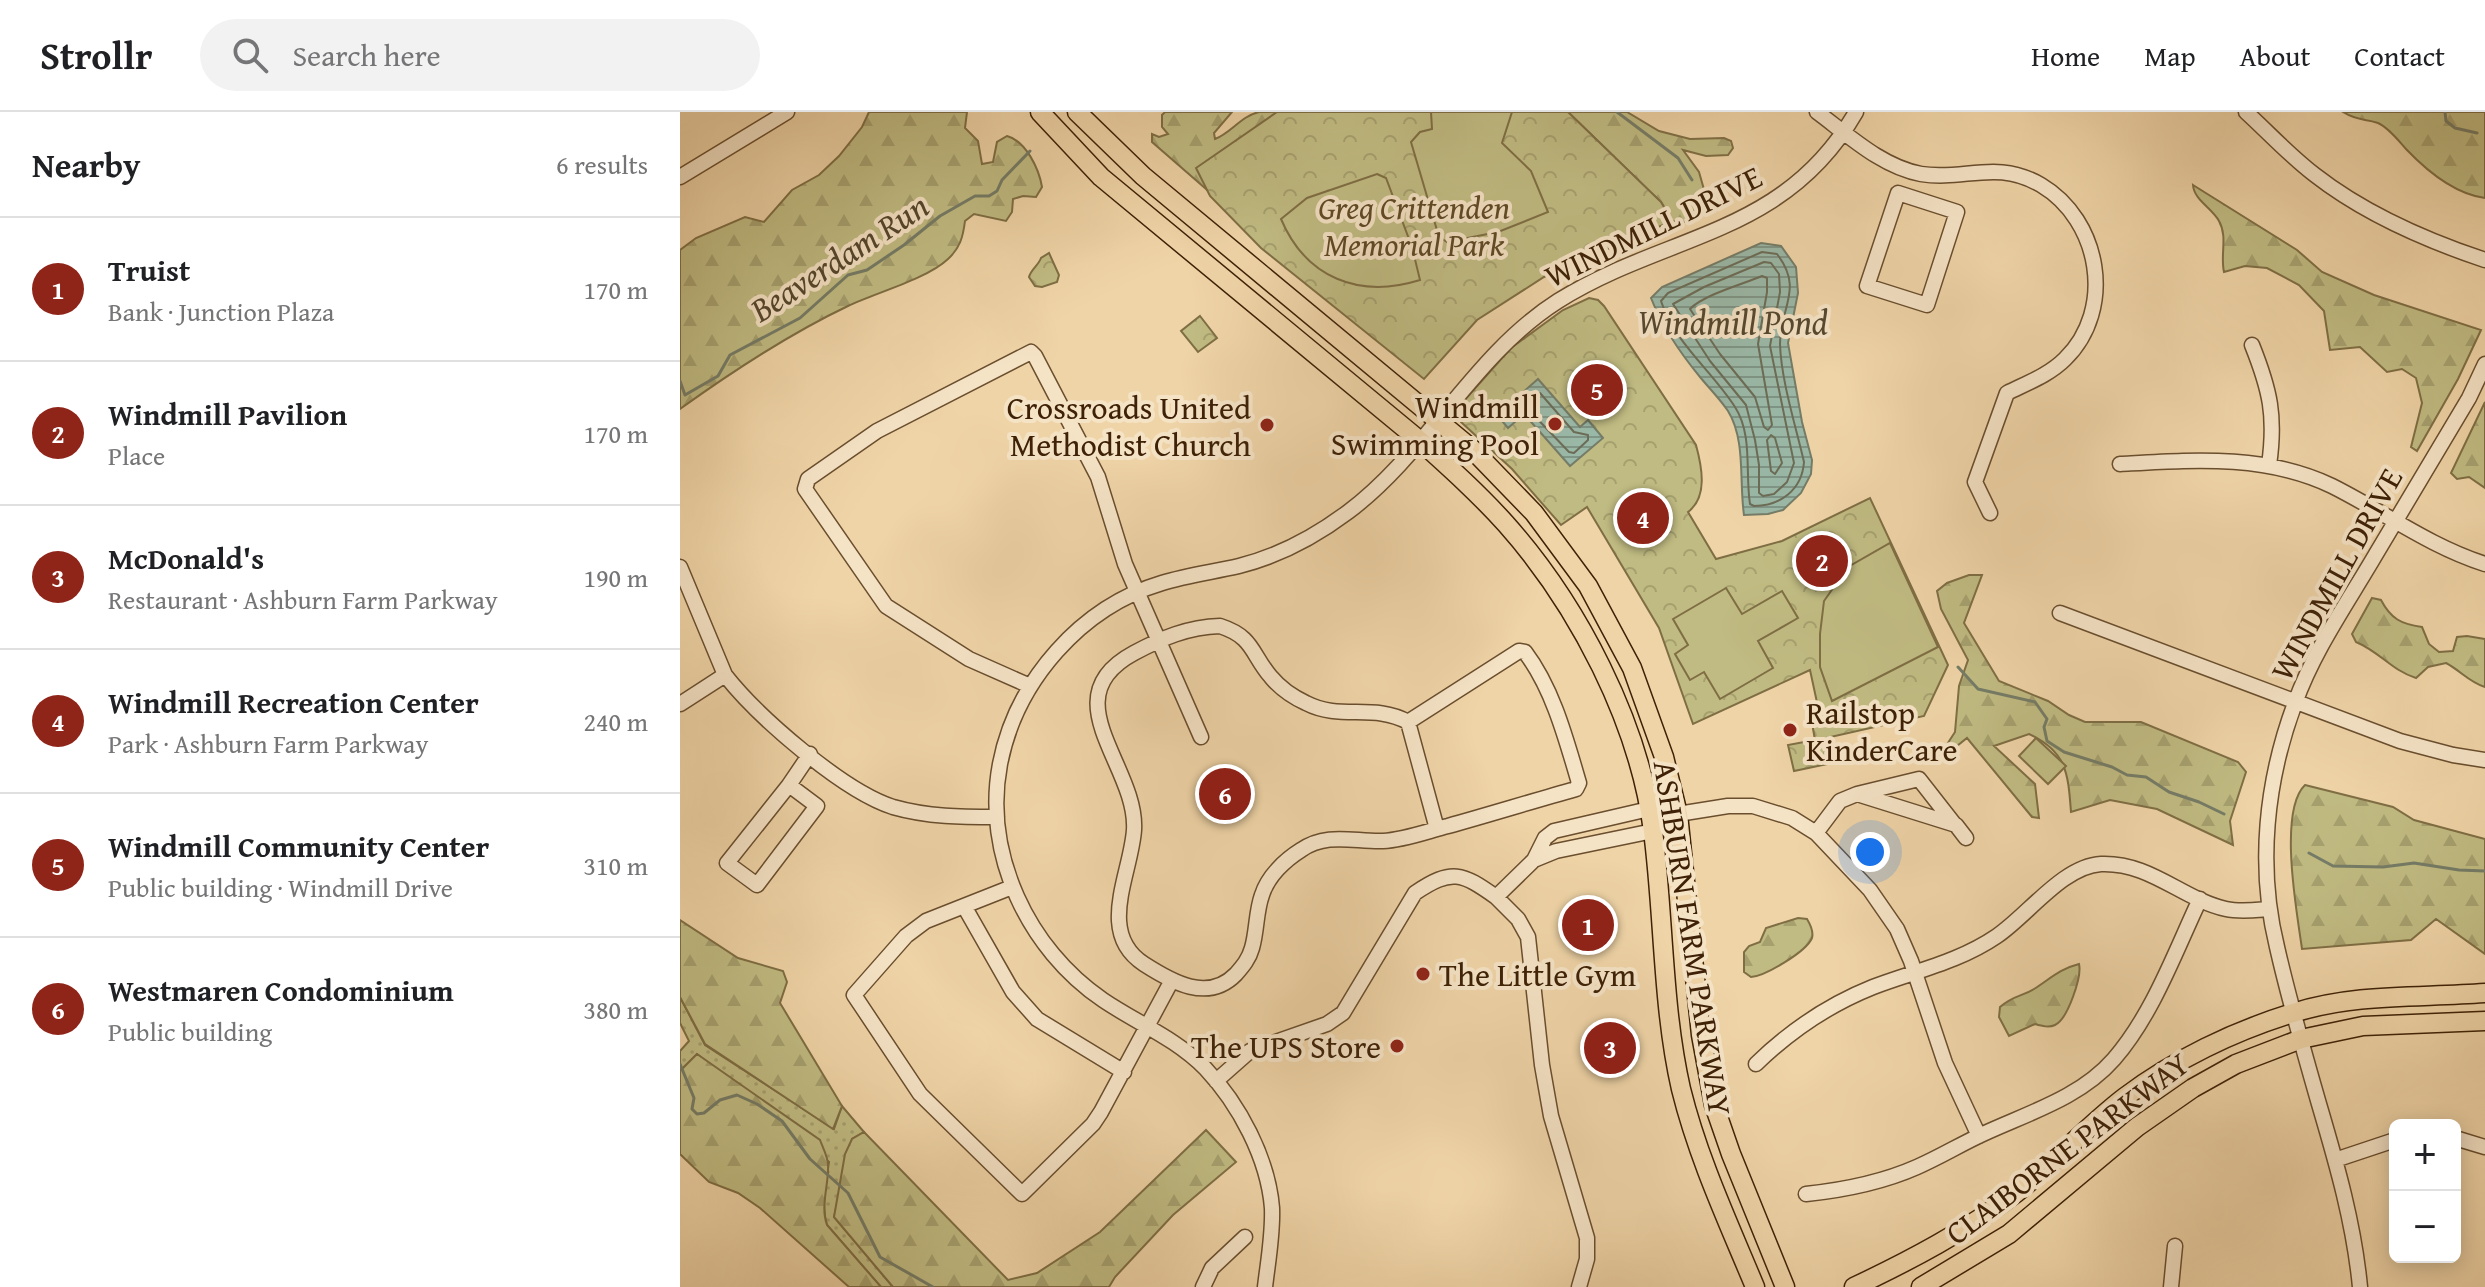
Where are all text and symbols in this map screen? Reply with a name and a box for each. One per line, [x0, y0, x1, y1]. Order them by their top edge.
search box [200, 19, 760, 91]
text: Strollr [40, 27, 152, 83]
icon: search [228, 33, 272, 77]
text: Search here [292, 33, 441, 77]
text: Home [2031, 35, 2100, 76]
text: Map [2144, 35, 2196, 76]
text: About [2240, 35, 2310, 76]
text: Contact [2354, 35, 2445, 76]
text: Nearby [32, 140, 141, 189]
text: 6 results [556, 145, 648, 184]
street label: WINDMILL DRIVE [1536, 153, 1770, 299]
water label: Beaverdam Run [739, 181, 938, 334]
park label: Greg Crittenden Memorial Park [1318, 184, 1510, 268]
text: Truist [108, 248, 190, 292]
text: 1 [51, 270, 65, 309]
text: 170 m [583, 270, 648, 309]
text: Bank · Junction Plaza [108, 292, 334, 331]
water label: Windmill Pond [1638, 297, 1828, 346]
pin: 5 [1571, 360, 1623, 420]
place label: Windmill Swimming Pool [1331, 383, 1539, 467]
place label: Crossroads United Methodist Church [1007, 384, 1251, 468]
text: Windmill Pavilion [108, 392, 347, 436]
text: 2 [51, 414, 65, 453]
text: 170 m [583, 414, 648, 453]
marker: Windmill Swimming Pool [1546, 415, 1564, 433]
marker: Crossroads United Methodist Church [1258, 416, 1276, 434]
text: Place [108, 436, 165, 475]
street label: WINDMILL DRIVE [2258, 459, 2414, 689]
pin: 4 [1617, 488, 1669, 548]
pin: 2 [1796, 531, 1848, 591]
text: McDonald's [108, 536, 264, 580]
text: 3 [51, 558, 65, 597]
text: 190 m [583, 558, 648, 597]
text: Restaurant · Ashburn Farm Parkway [108, 580, 498, 619]
text: Windmill Recreation Center [108, 680, 479, 724]
place label: Railstop KinderCare [1806, 689, 1957, 773]
text: 4 [51, 702, 65, 741]
text: 240 m [583, 702, 648, 741]
marker: Railstop KinderCare [1781, 721, 1799, 739]
text: Park · Ashburn Farm Parkway [108, 724, 428, 763]
street label: ASHBURN FARM PARKWAY [1642, 757, 1744, 1119]
pin: 6 [1199, 764, 1251, 824]
text: Windmill Community Center [108, 824, 489, 868]
your location [1850, 832, 1890, 872]
text: 5 [51, 846, 65, 885]
text: 310 m [583, 846, 648, 885]
text: Public building · Windmill Drive [108, 868, 453, 907]
pin: 1 [1562, 895, 1614, 955]
place label: The Little Gym [1439, 951, 1636, 998]
marker: The Little Gym [1414, 965, 1432, 983]
text: Westmaren Condominium [108, 968, 454, 1012]
text: 6 [51, 990, 65, 1029]
text: 380 m [583, 990, 648, 1029]
text: Public building [108, 1012, 272, 1051]
pin: 3 [1584, 1018, 1636, 1078]
place label: The UPS Store [1191, 1023, 1381, 1070]
marker: The UPS Store [1388, 1037, 1406, 1055]
street label: CLAIBORNE PARKWAY [1935, 1040, 2199, 1256]
map controls [2389, 1119, 2461, 1263]
button: + [2389, 1119, 2461, 1191]
button: − [2389, 1191, 2461, 1263]

